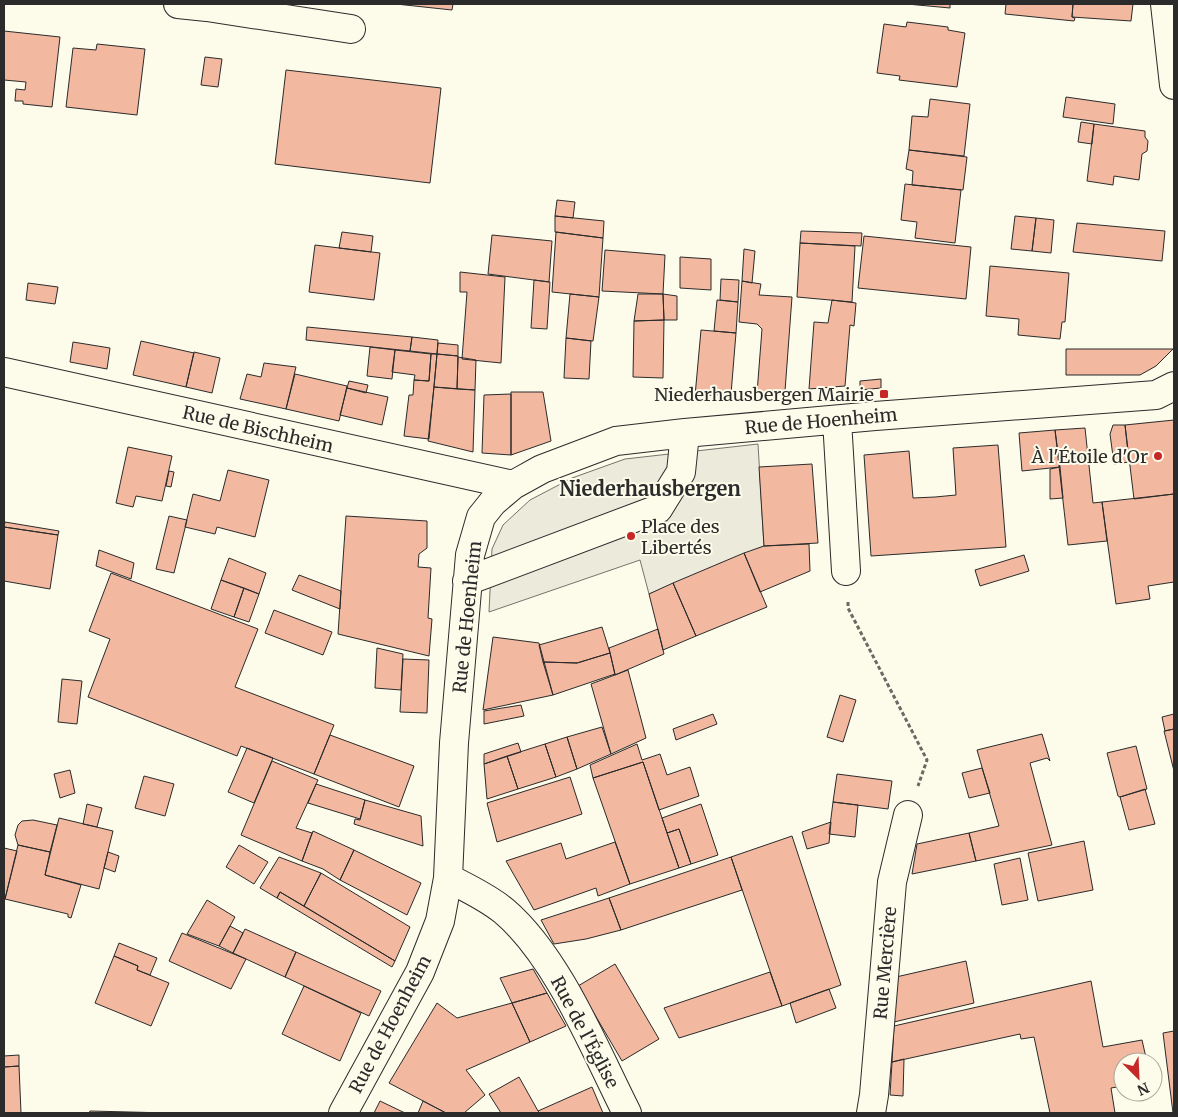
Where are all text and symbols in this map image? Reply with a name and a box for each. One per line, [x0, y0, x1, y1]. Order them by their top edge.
place label: Niederhausbergen Mairie [654, 383, 874, 406]
marker: Niederhausbergen Mairie [878, 388, 890, 400]
street label: Rue de Bischheim [180, 400, 336, 458]
street label: Rue de Hoenheim [744, 403, 898, 439]
place label: À l'Étoile d'Or [1030, 445, 1148, 468]
marker: À l'Étoile d'Or [1152, 450, 1164, 462]
district label: Niederhausbergen [559, 476, 741, 501]
place label: Place des Libertés [641, 515, 720, 559]
marker: Place des Libertés [625, 530, 637, 542]
street label: Rue de Hoenheim [448, 540, 486, 694]
street label: Rue Mercière [869, 906, 901, 1020]
street label: Rue de Hoenheim [344, 951, 436, 1097]
street label: Rue de l'Église [546, 972, 624, 1092]
north arrow [1113, 1052, 1163, 1102]
text: N [1135, 1078, 1152, 1099]

